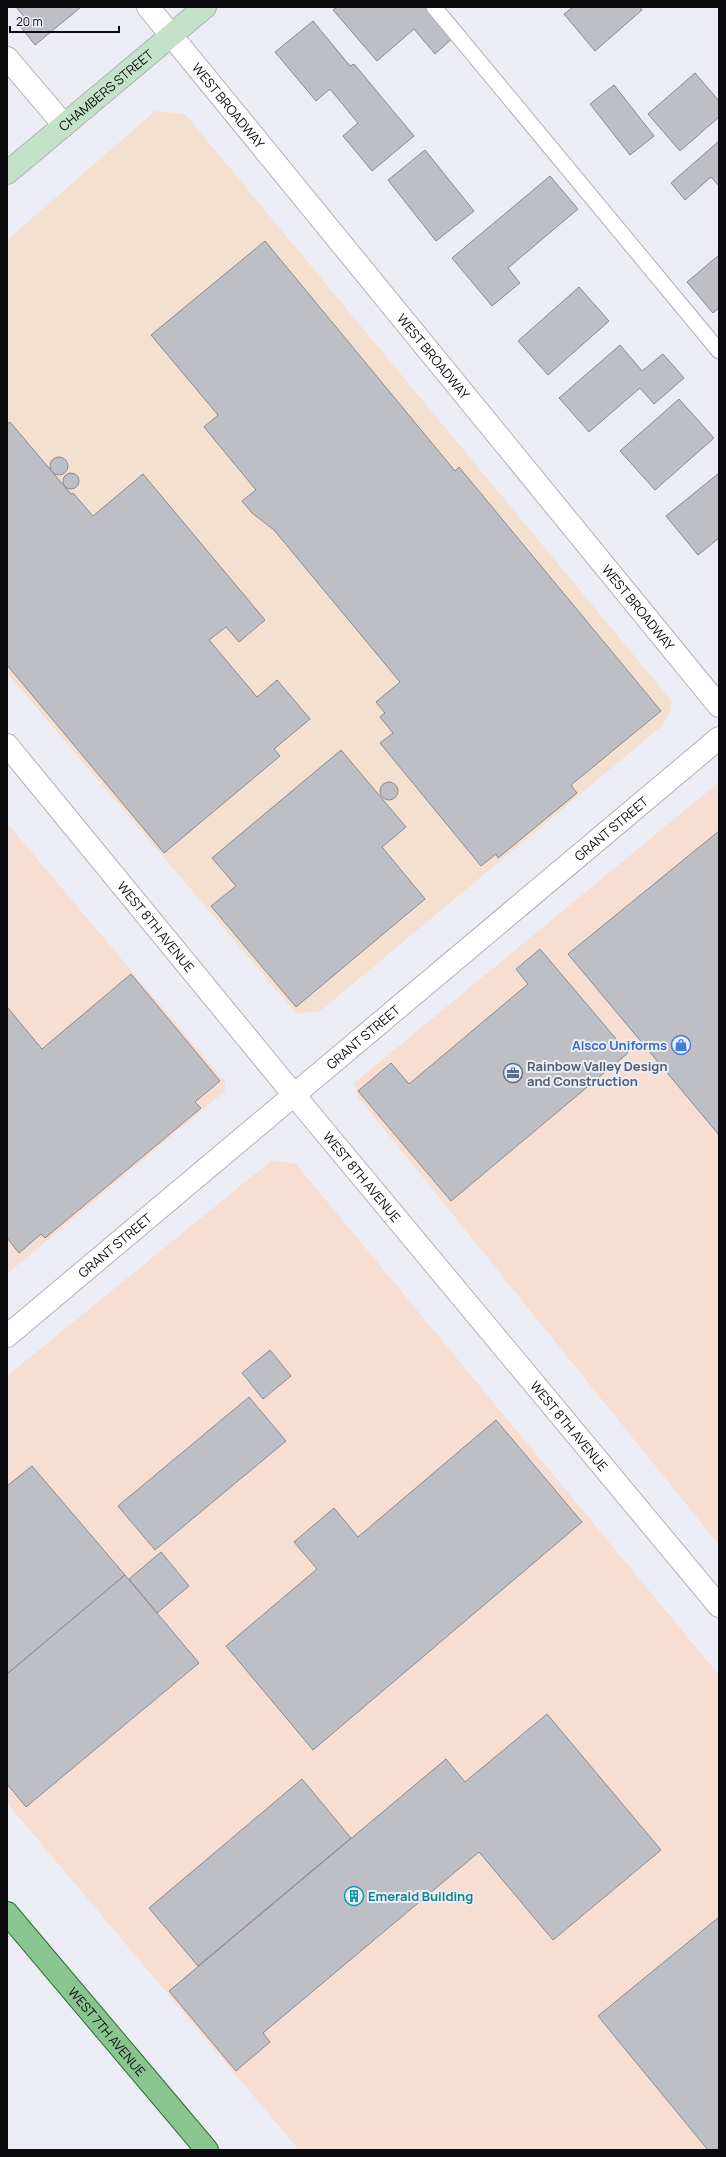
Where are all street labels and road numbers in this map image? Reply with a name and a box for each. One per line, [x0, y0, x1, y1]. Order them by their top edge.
street label: CHAMBERS STREET [55, 45, 157, 135]
street label: WEST BROADWAY [188, 59, 269, 152]
street label: WEST BROADWAY [393, 310, 474, 403]
street label: WEST BROADWAY [598, 561, 679, 654]
street label: GRANT STREET [571, 792, 652, 865]
street label: WEST 8TH AVENUE [113, 878, 199, 976]
street label: GRANT STREET [322, 1001, 404, 1073]
street label: WEST 8TH AVENUE [319, 1128, 405, 1226]
street label: GRANT STREET [74, 1209, 156, 1282]
street label: WEST 8TH AVENUE [526, 1377, 612, 1475]
street label: WEST 7TH AVENUE [64, 1983, 150, 2080]

